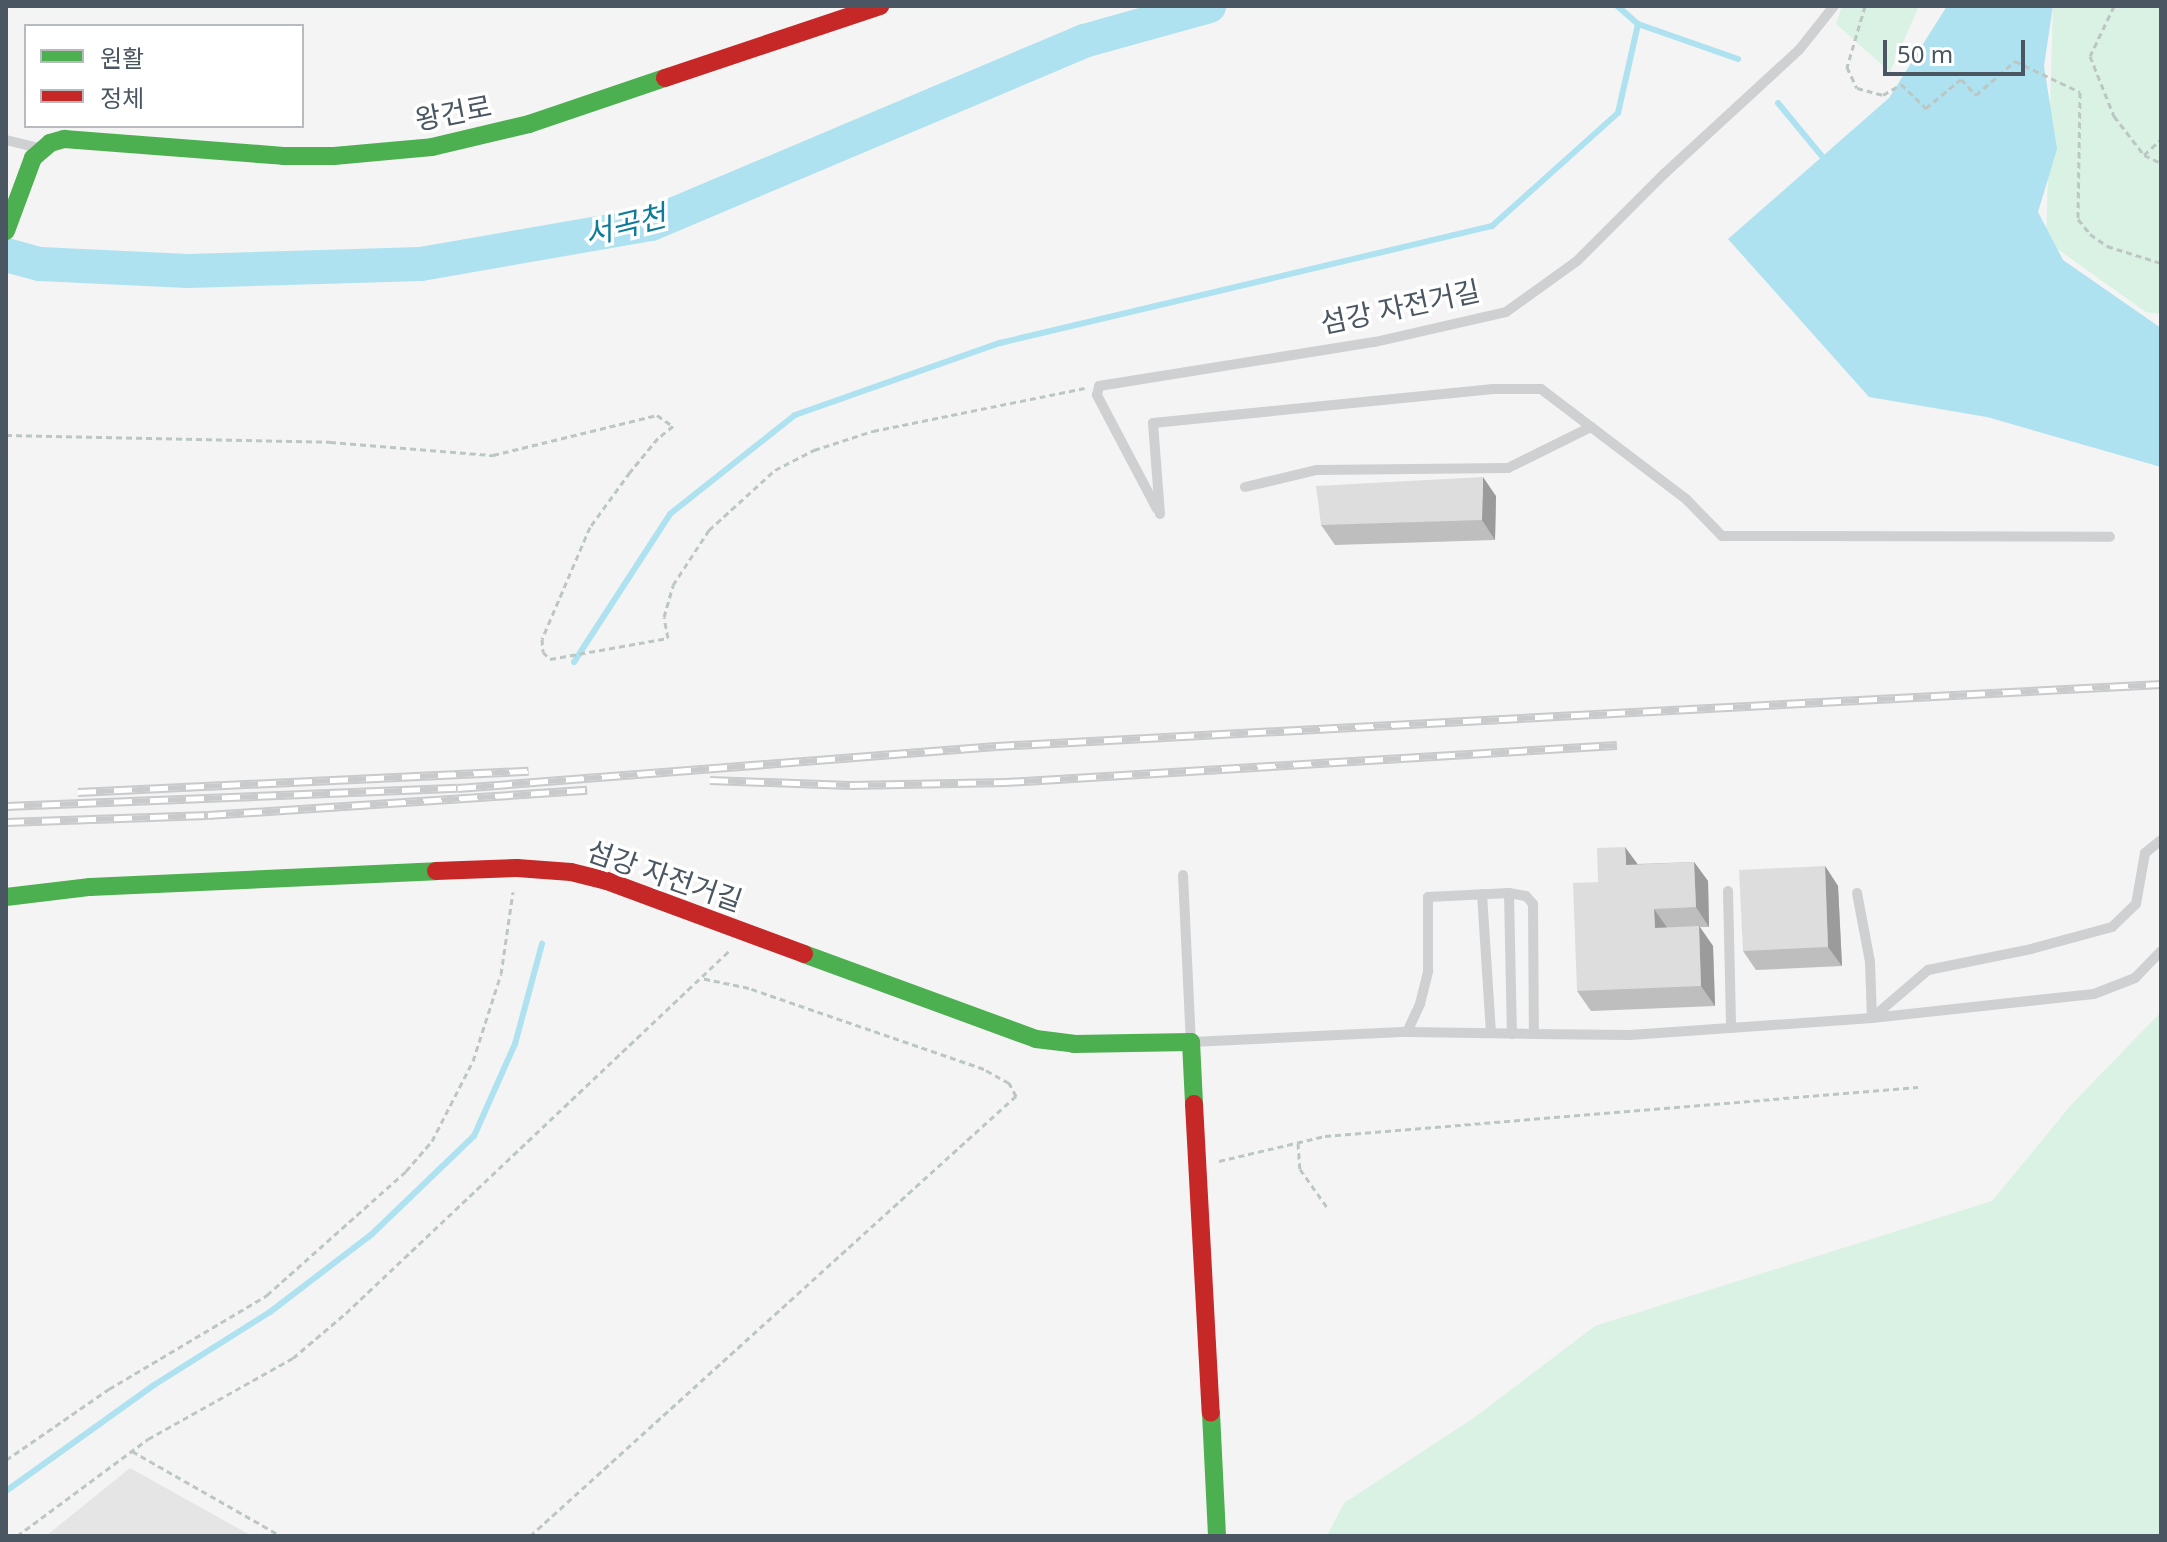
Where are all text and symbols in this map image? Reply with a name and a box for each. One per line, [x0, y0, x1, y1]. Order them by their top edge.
legend [24, 24, 304, 128]
scale bar [1887, 24, 2029, 74]
text: 50 m [1897, 37, 1953, 70]
text: 원활 [100, 41, 144, 74]
text: 정체 [100, 81, 144, 114]
street label: 왕건로 [412, 88, 494, 136]
water label: 서곡천 [580, 198, 670, 252]
street label: 섬강 자전거길 [1317, 273, 1483, 339]
street label: 섬강 자전거길 [583, 833, 747, 917]

